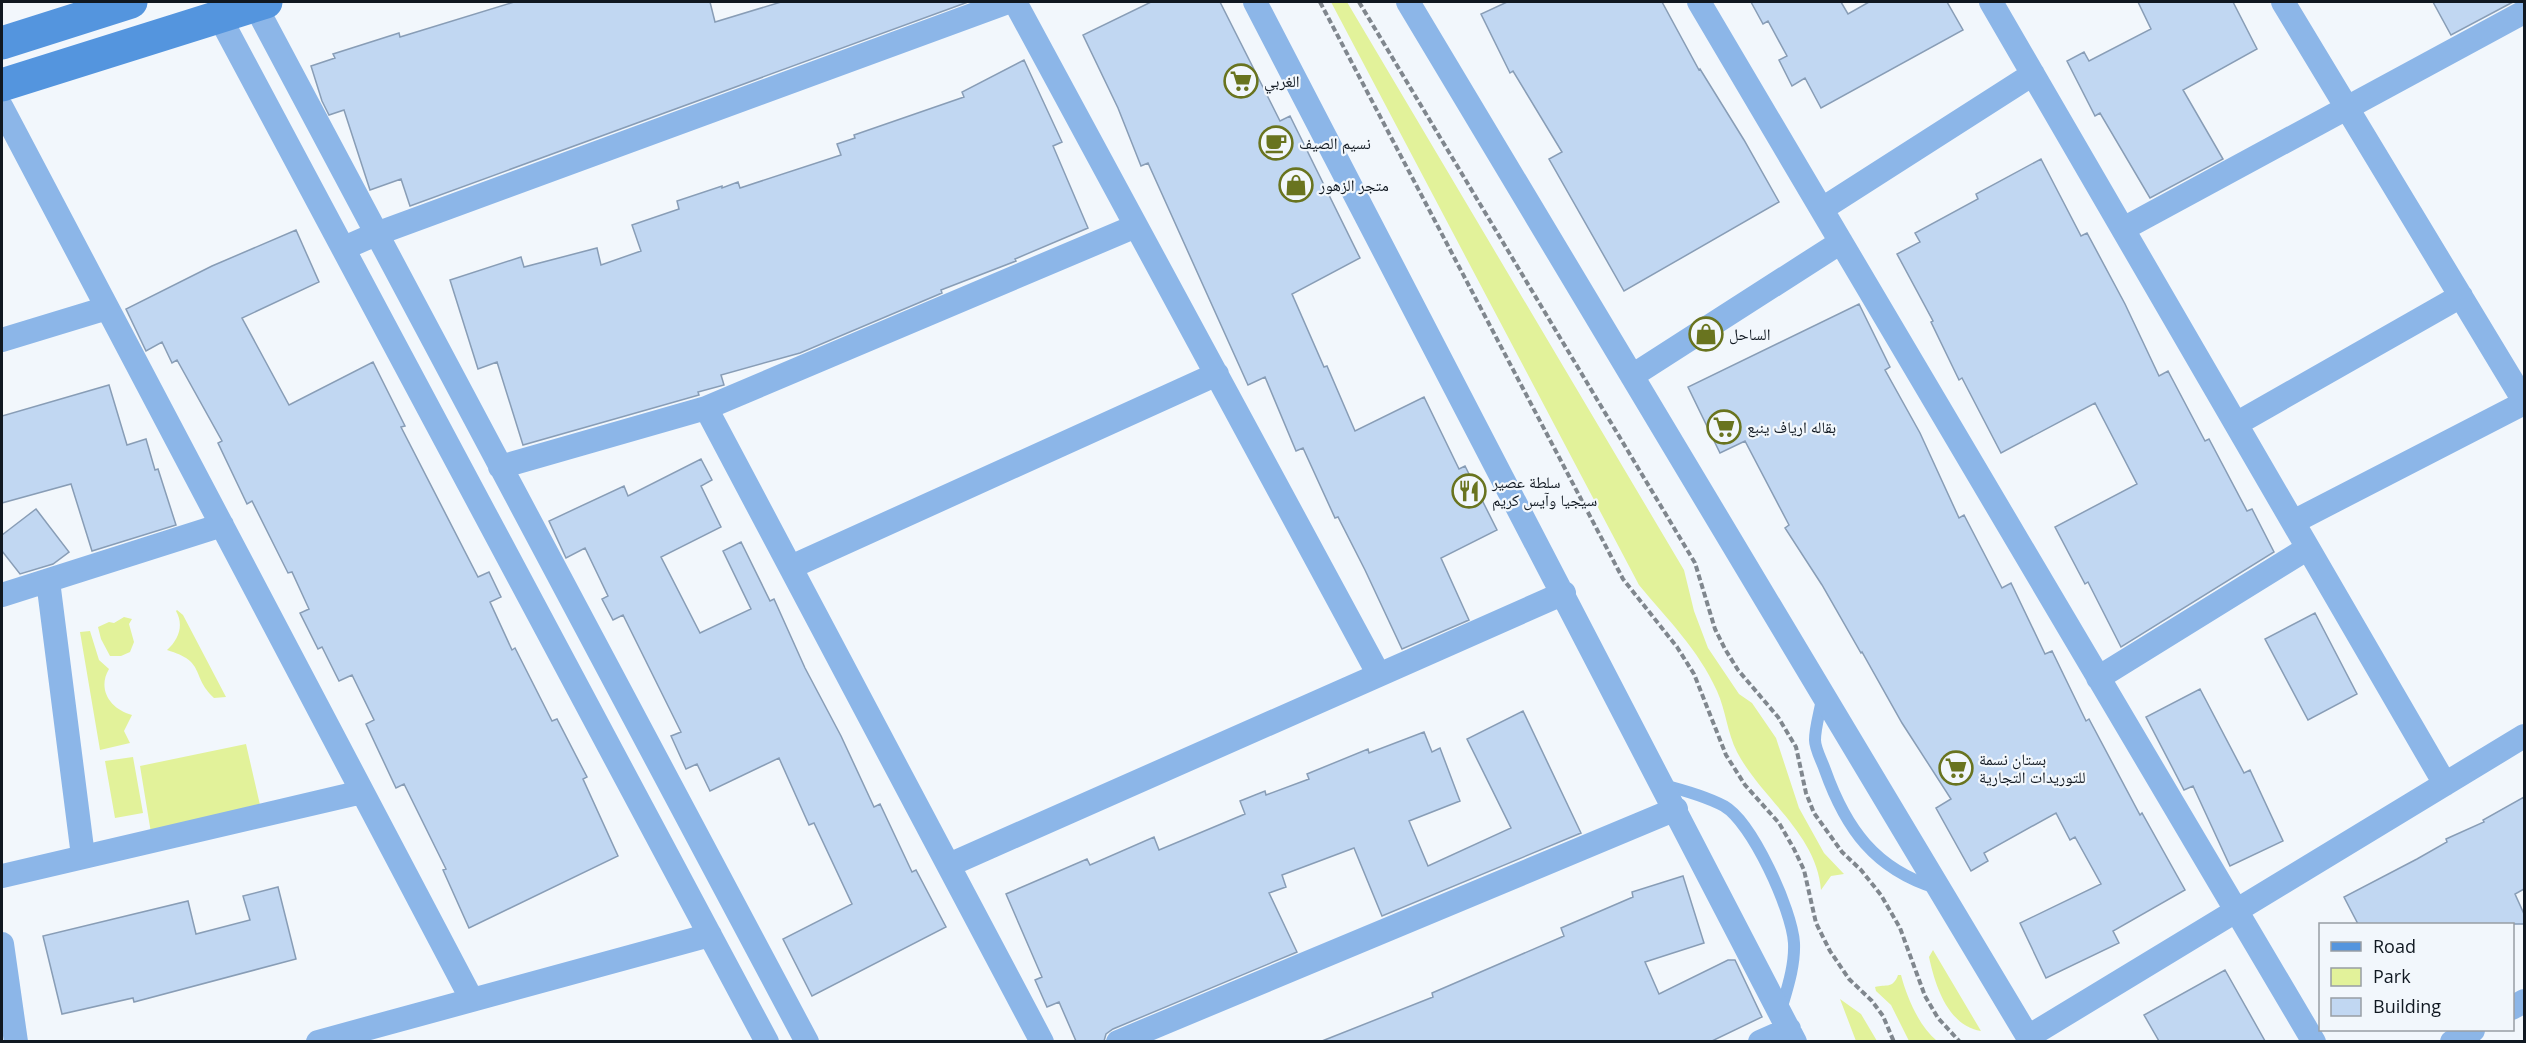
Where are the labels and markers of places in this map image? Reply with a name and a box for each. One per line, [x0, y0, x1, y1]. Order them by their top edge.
supermarket icon: الغربي [1223, 63, 1259, 99]
place label: الغربي [1264, 70, 1300, 94]
cafe icon: نسيم الصيف [1258, 125, 1294, 161]
place label: نسيم الصيف [1299, 132, 1371, 154]
shop icon: متجر الزهور [1278, 167, 1314, 203]
place label: متجر الزهور [1318, 174, 1389, 196]
shop icon: الساحل [1688, 316, 1724, 352]
place label: الساحل [1729, 323, 1771, 345]
supermarket icon: بقاله ارياف ينبع [1706, 409, 1742, 445]
place label: بقاله ارياف ينبع [1747, 416, 1836, 438]
place label: سلطة عصير سيجيا وآيس كريم [1491, 471, 1597, 511]
restaurant icon: سلطة عصير سيجيا وآيس كريم [1451, 473, 1487, 509]
place label: بستان نسمة للتوريدات التجارية [1979, 748, 2086, 788]
supermarket icon: بستان نسمة للتوريدات التجارية [1938, 750, 1974, 786]

